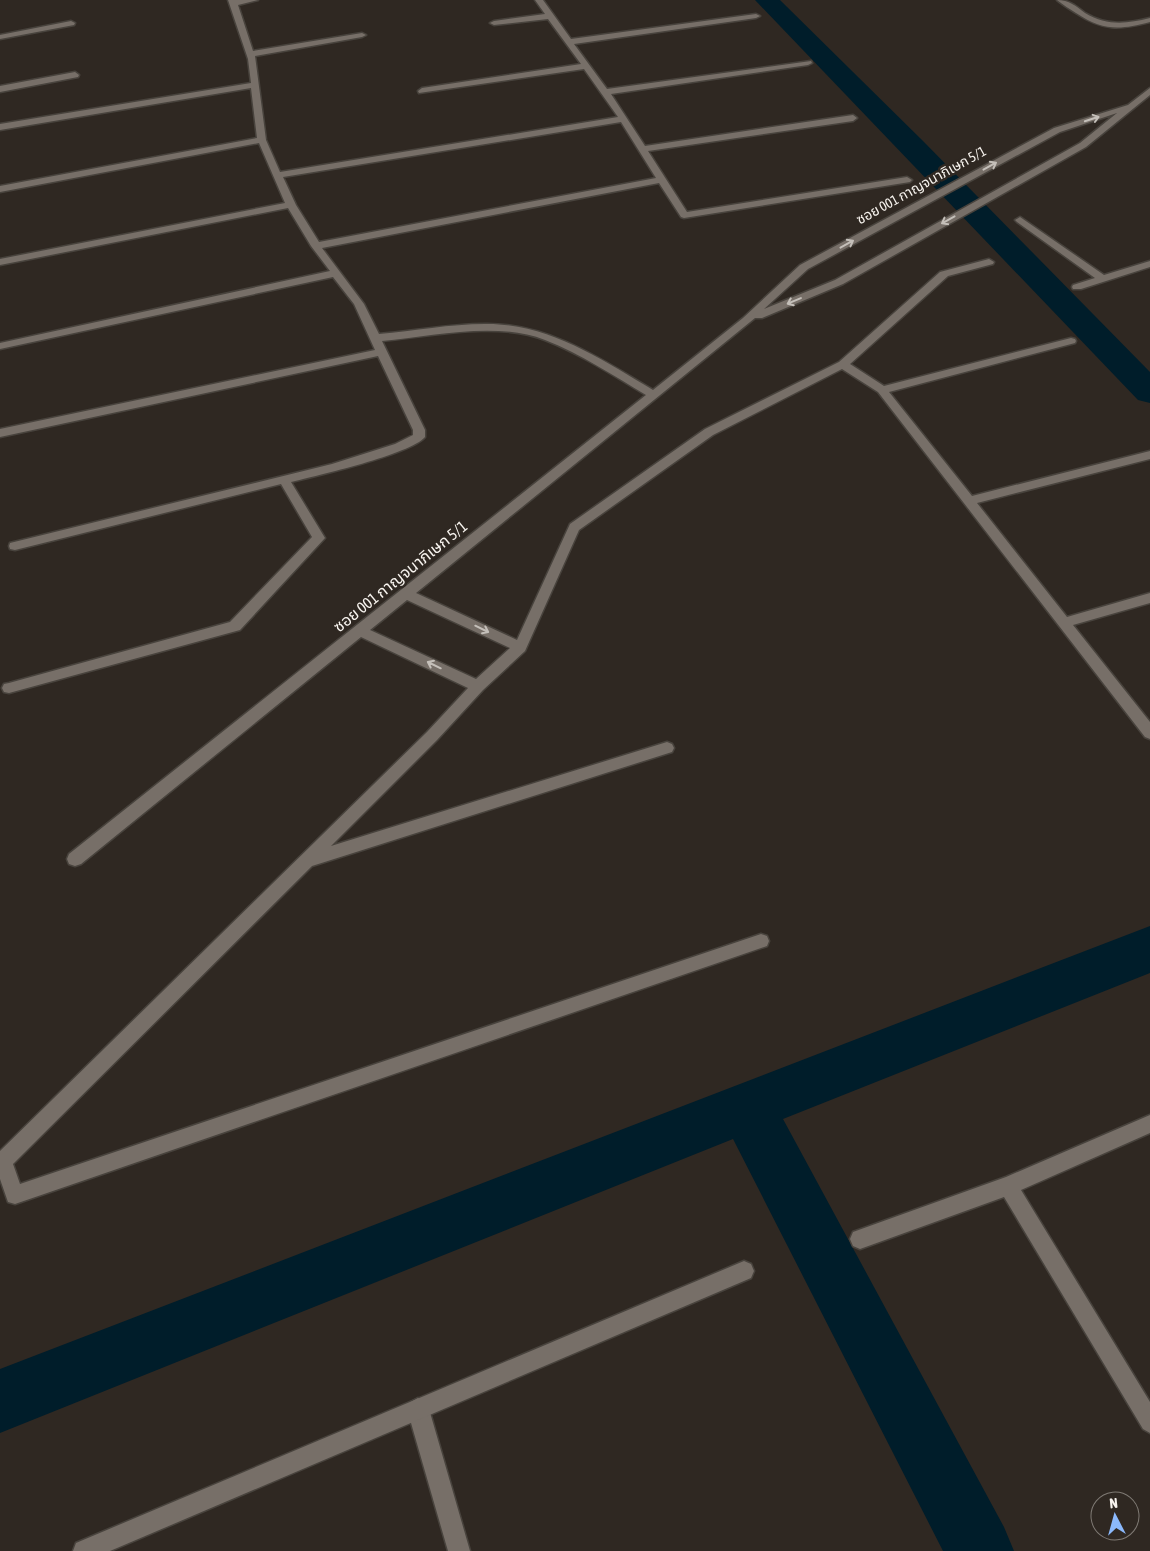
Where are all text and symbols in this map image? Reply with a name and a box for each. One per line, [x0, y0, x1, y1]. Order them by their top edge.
one-way arrow [1084, 113, 1100, 123]
street label: ซอย 001 กาญจนาภิเษก 5/1 [853, 143, 989, 227]
one-way arrow [982, 161, 997, 170]
one-way arrow [941, 215, 956, 225]
one-way arrow [839, 239, 854, 248]
one-way arrow [787, 296, 802, 306]
street label: ซอย 001 กาญจนาภิเษก 5/1 [330, 517, 470, 635]
one-way arrow [475, 624, 490, 634]
one-way arrow [427, 660, 442, 670]
north arrow [1090, 1491, 1140, 1541]
text: N [1109, 1495, 1119, 1511]

